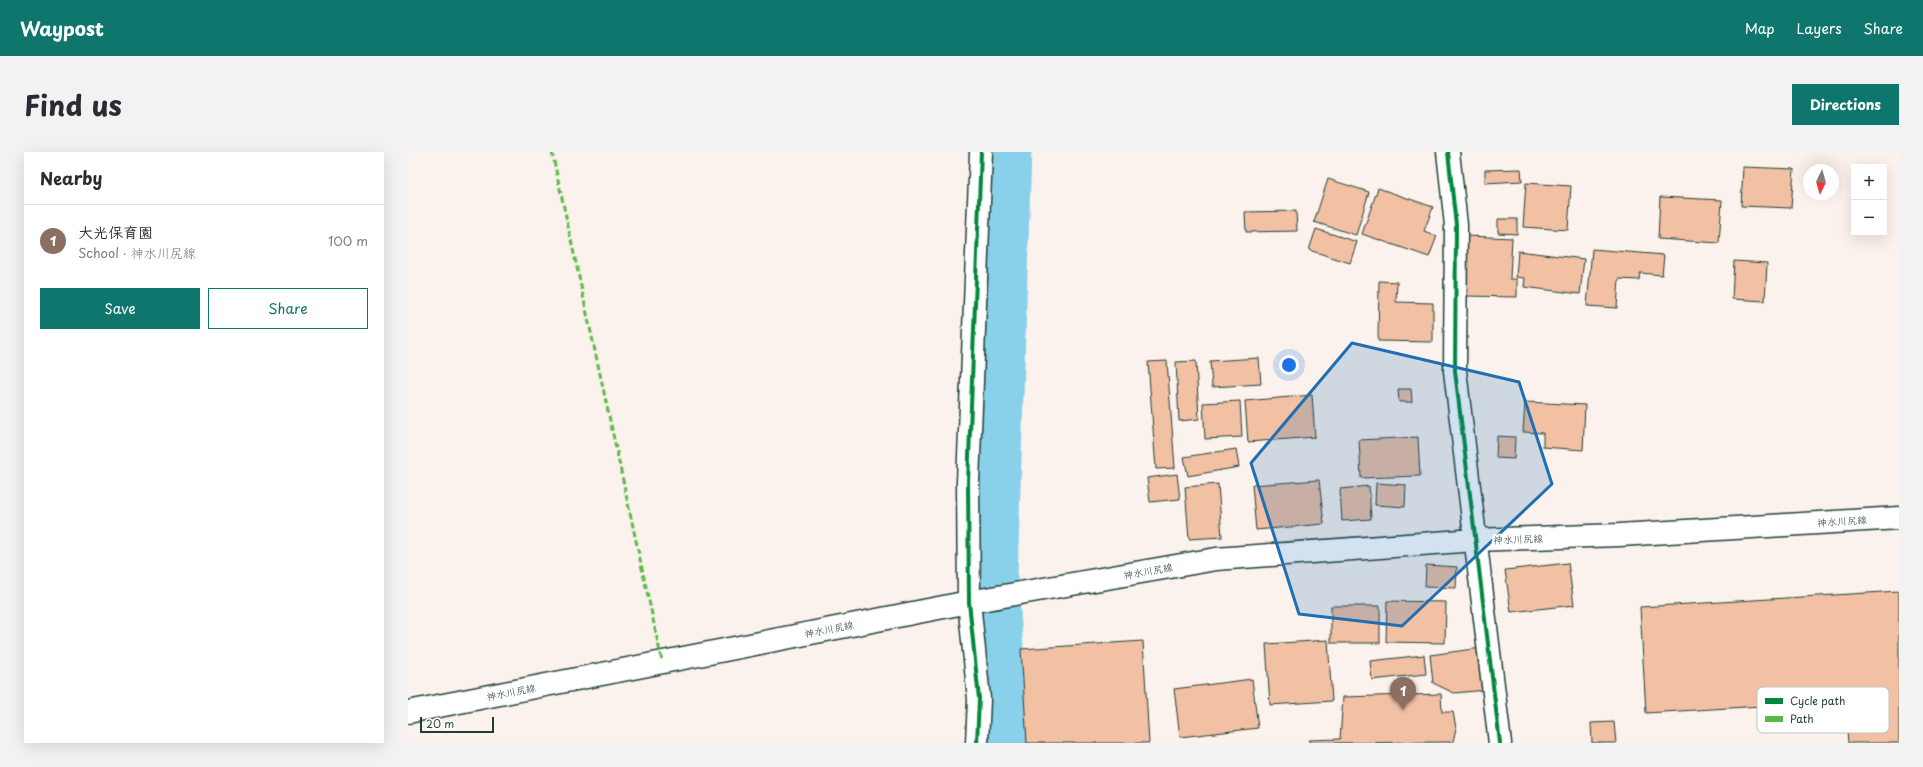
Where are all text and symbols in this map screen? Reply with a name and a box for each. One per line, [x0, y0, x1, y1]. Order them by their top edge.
text: Waypost [20, 14, 104, 42]
text: Map [1745, 18, 1775, 39]
text: Layers [1797, 18, 1842, 39]
text: Share [1864, 18, 1903, 39]
text: Find us [24, 83, 122, 126]
button: Directions [1792, 84, 1899, 125]
north arrow [1803, 164, 1839, 200]
map controls [1851, 164, 1887, 236]
button: + [1851, 164, 1887, 200]
text: Nearby [40, 165, 102, 191]
button: − [1851, 200, 1887, 236]
text: 大光保育園 [78, 220, 153, 243]
text: 1 [50, 231, 56, 250]
text: 100 m [328, 231, 368, 250]
text: School · 神水川尻線 [78, 243, 196, 262]
button: Save [40, 288, 200, 329]
button: Share [208, 288, 368, 329]
your location [1279, 355, 1299, 375]
street label: 神水川尻線 [1817, 511, 1867, 530]
street label: 神水川尻線 [1493, 530, 1543, 547]
street label: 神水川尻線 [1122, 559, 1174, 582]
street label: 神水川尻線 [803, 616, 855, 641]
pin: 1 [1390, 677, 1416, 710]
street label: 神水川尻線 [485, 679, 537, 704]
legend [1757, 687, 1889, 733]
text: Cycle path [1790, 692, 1845, 709]
text: Path [1790, 710, 1814, 727]
scale bar [420, 715, 494, 734]
text: 20 m [426, 715, 454, 732]

